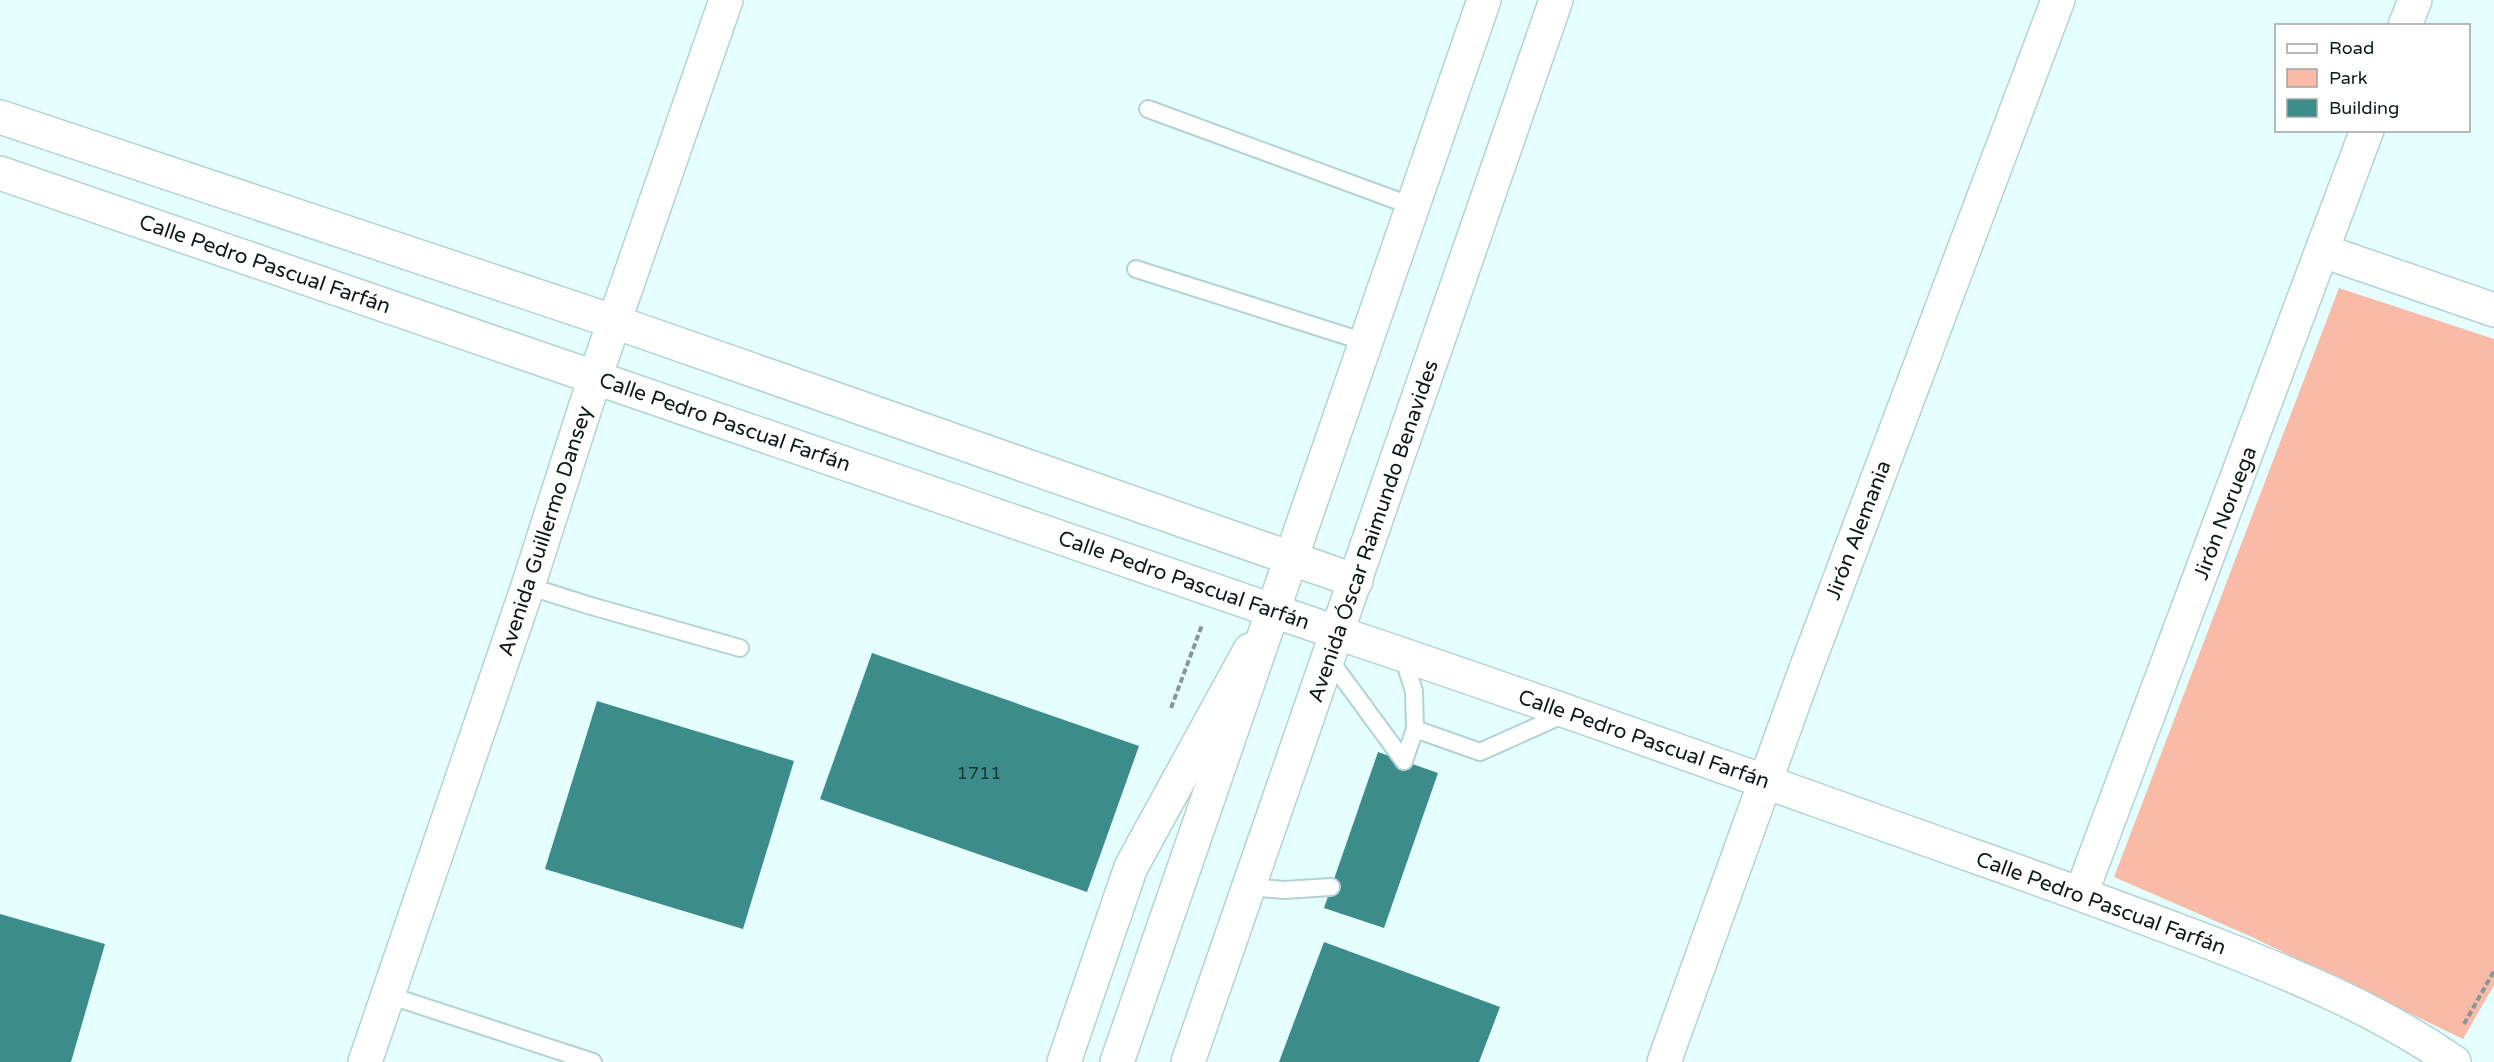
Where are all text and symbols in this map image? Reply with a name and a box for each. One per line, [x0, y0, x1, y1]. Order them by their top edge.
legend [2275, 24, 2470, 132]
text: Road [2329, 37, 2374, 59]
text: Park [2329, 67, 2368, 89]
text: Building [2329, 97, 2399, 119]
street label: Calle Pedro Pascual Farfán [136, 210, 394, 319]
street label: Avenida Óscar Raimundo Benavides [1303, 357, 1444, 706]
street label: Calle Pedro Pascual Farfán [596, 368, 854, 477]
street label: Avenida Guillermo Dansey [493, 403, 598, 659]
street label: Jirón Noruega [2189, 443, 2262, 583]
street label: Jirón Alemania [1820, 457, 1897, 603]
street label: Calle Pedro Pascual Farfán [1055, 526, 1313, 635]
street label: Calle Pedro Pascual Farfán [1515, 685, 1773, 794]
house number: 1711 [956, 762, 1002, 784]
street label: Calle Pedro Pascual Farfán [1972, 847, 2229, 960]

